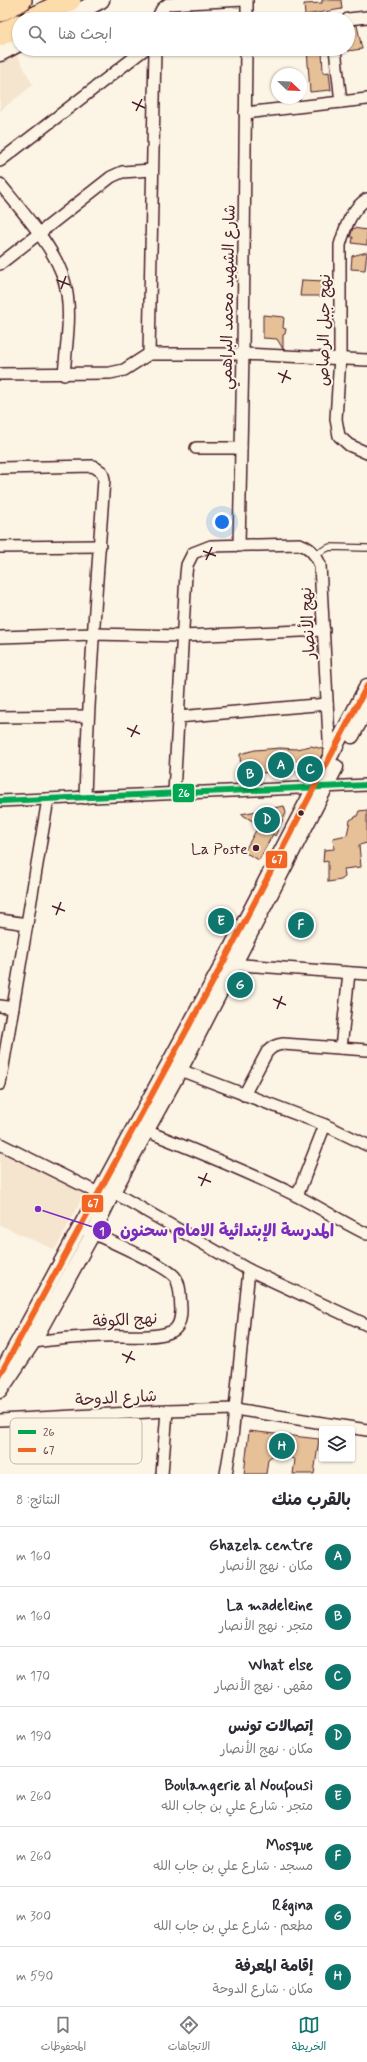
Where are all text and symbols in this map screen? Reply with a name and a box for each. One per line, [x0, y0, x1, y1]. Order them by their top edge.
search box [12, 12, 355, 56]
icon: search [26, 23, 48, 45]
text: ابحث هنا [58, 25, 112, 45]
north arrow [271, 68, 307, 104]
street label: شارع الشهيد محمد البراهمي [216, 204, 244, 390]
street label: نهج جبل الرصاص [313, 274, 336, 386]
your location [212, 512, 232, 532]
street label: نهج الأنصار [295, 586, 321, 661]
pin: A [268, 750, 294, 780]
pin: C [297, 754, 323, 784]
pin: B [237, 759, 263, 789]
line badge: 26 [172, 783, 195, 803]
text: 26 [178, 787, 190, 801]
pin: D [254, 805, 280, 835]
unlabelled marker [296, 808, 306, 818]
place label: La Poste [191, 839, 248, 860]
marker: La Poste [251, 843, 261, 853]
line badge: 67 [265, 850, 288, 869]
text: 67 [271, 853, 283, 867]
pin: E [208, 906, 234, 936]
pin: F [288, 910, 314, 940]
pin: G [227, 970, 253, 1000]
line badge: 67 [81, 1194, 104, 1213]
text: 67 [87, 1197, 99, 1211]
callout: المدرسة الإبتدائية الامام سحنون [92, 1216, 342, 1245]
text: المدرسة الإبتدائية الامام سحنون [120, 1220, 334, 1243]
text: 1 [99, 1224, 105, 1240]
street label: نهج الكوفة [92, 1308, 158, 1333]
street label: شارع الدوحة [75, 1386, 157, 1411]
legend [10, 1418, 142, 1464]
text: 26 [43, 1426, 54, 1440]
map controls [319, 1426, 355, 1462]
button: layers [319, 1426, 355, 1462]
pin: H [269, 1431, 295, 1461]
text: 67 [43, 1444, 55, 1458]
text: بالقرب منك [272, 1489, 351, 1511]
text: النتائج: 8 [16, 1492, 60, 1509]
text: Ghazela centre [209, 1536, 313, 1556]
text: 160 m [16, 1548, 51, 1565]
text: A [334, 1548, 342, 1565]
text: مكان · نهج الأنصار [220, 1558, 313, 1575]
text: La madeleine [226, 1596, 313, 1616]
text: 160 m [16, 1608, 51, 1625]
text: B [334, 1608, 342, 1625]
text: متجر · نهج الأنصار [219, 1618, 313, 1635]
text: What else [249, 1656, 313, 1676]
text: 170 m [16, 1668, 50, 1685]
text: C [333, 1668, 343, 1685]
text: مقهى · نهج الأنصار [215, 1678, 313, 1695]
text: إتصالات تونس [228, 1717, 313, 1737]
text: 190 m [16, 1728, 51, 1745]
text: D [334, 1728, 342, 1745]
text: مكان · نهج الأنصار [220, 1741, 313, 1758]
text: Boulangerie al Noufousi [164, 1776, 313, 1796]
text: 260 m [16, 1788, 51, 1805]
text: E [334, 1788, 342, 1805]
text: متجر · شارع علي بن جاب الله [161, 1798, 313, 1815]
text: Mosque [266, 1836, 313, 1856]
text: 260 m [16, 1848, 51, 1865]
text: F [335, 1848, 341, 1865]
text: مسجد · شارع علي بن جاب الله [153, 1858, 313, 1875]
text: Régina [272, 1896, 313, 1916]
text: 300 m [16, 1908, 51, 1925]
text: G [334, 1908, 342, 1925]
text: مطعم · شارع علي بن جاب الله [154, 1918, 313, 1935]
text: إقامة المعرفة [235, 1957, 313, 1977]
text: 590 m [16, 1968, 53, 1985]
text: H [334, 1968, 342, 1985]
text: مكان · شارع الدوحة [213, 1981, 313, 1998]
tab: المحفوظات [41, 2014, 86, 2056]
tab: الاتجاهات [168, 2014, 210, 2056]
tab: الخريطة [292, 2014, 326, 2056]

